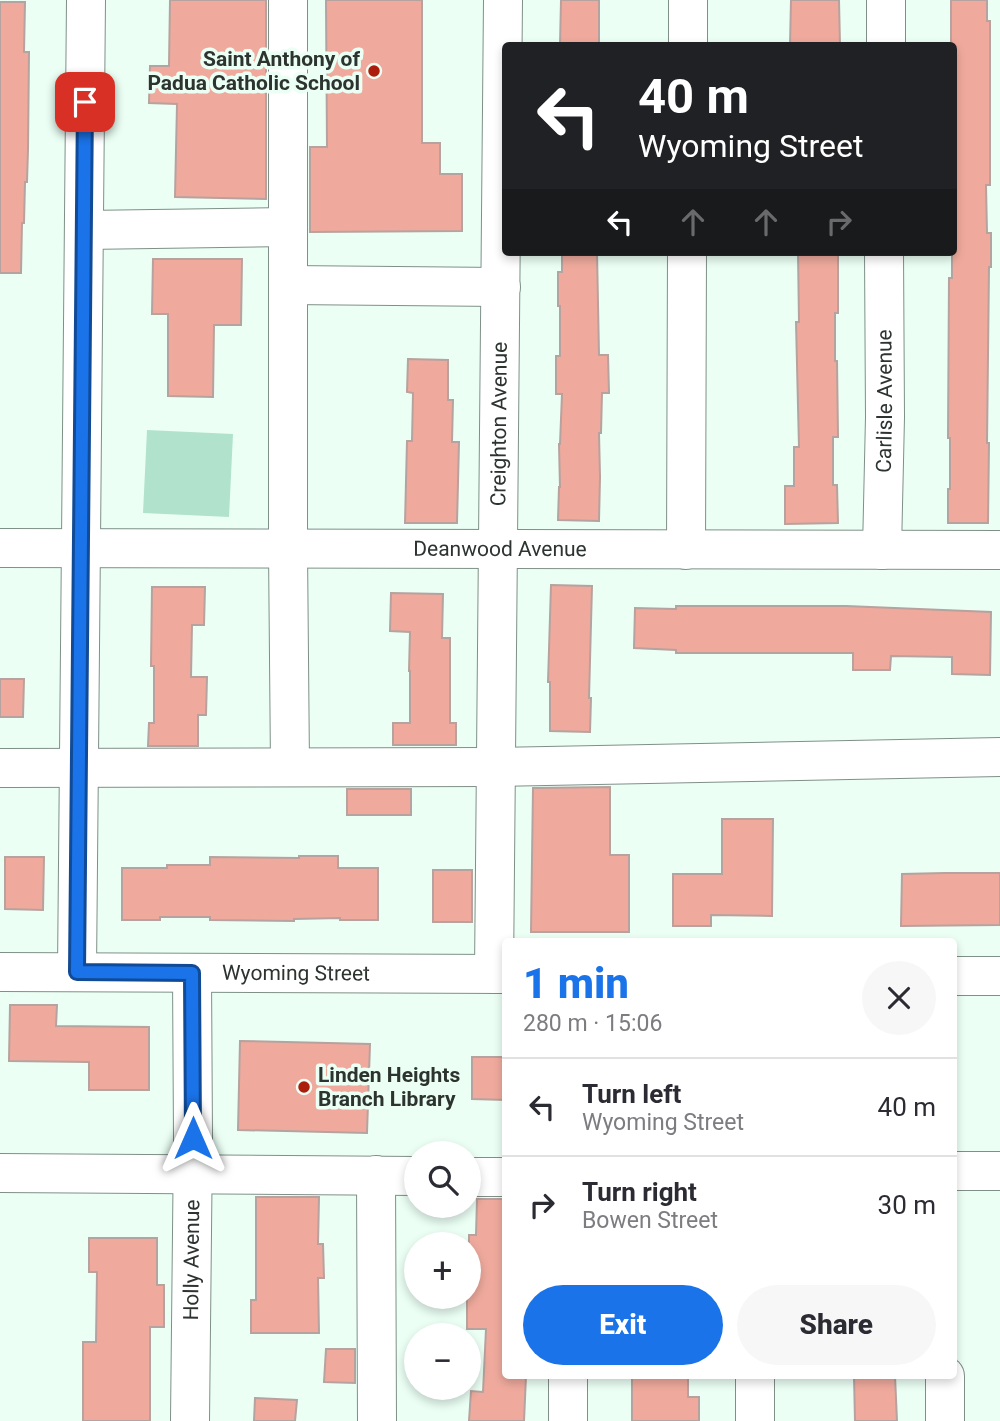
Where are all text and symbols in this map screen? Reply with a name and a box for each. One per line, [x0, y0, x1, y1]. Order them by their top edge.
place label: Saint Anthony of Padua Catholic School [147, 47, 360, 95]
marker: Saint Anthony of Padua Catholic School [366, 63, 382, 79]
text: 40 m [638, 68, 749, 125]
icon: left [523, 70, 614, 161]
pin [55, 72, 115, 132]
icon: arrive [66, 83, 104, 121]
text: Wyoming Street [638, 127, 863, 165]
icon: left [601, 203, 639, 241]
icon: ahead [674, 203, 712, 241]
icon: ahead [747, 203, 785, 241]
icon: right [820, 203, 858, 241]
street label: Carlisle Avenue [872, 329, 897, 473]
street label: Creighton Avenue [486, 342, 512, 506]
street label: Deanwood Avenue [413, 537, 587, 561]
text: 1 min [523, 959, 629, 1008]
street label: Wyoming Street [222, 961, 370, 985]
button: close [862, 961, 936, 1035]
text: 280 m · 15:06 [523, 1010, 662, 1037]
place label: Linden Heights Branch Library [318, 1063, 460, 1111]
marker: Linden Heights Branch Library [296, 1079, 312, 1095]
text: Turn left [582, 1079, 681, 1109]
icon: left [523, 1088, 561, 1126]
text: 40 m [878, 1092, 936, 1122]
position arrow [156, 1101, 230, 1175]
text: Wyoming Street [582, 1109, 744, 1136]
map controls [404, 1141, 481, 1400]
button: search [404, 1141, 481, 1218]
text: Turn right [582, 1177, 697, 1207]
icon: right [523, 1186, 561, 1224]
text: 30 m [878, 1190, 936, 1220]
street label: Holly Avenue [179, 1199, 204, 1321]
text: Bowen Street [582, 1207, 718, 1234]
button: + [404, 1232, 481, 1309]
button: Exit [523, 1285, 723, 1365]
button: Share [737, 1285, 936, 1365]
button: − [404, 1323, 481, 1400]

